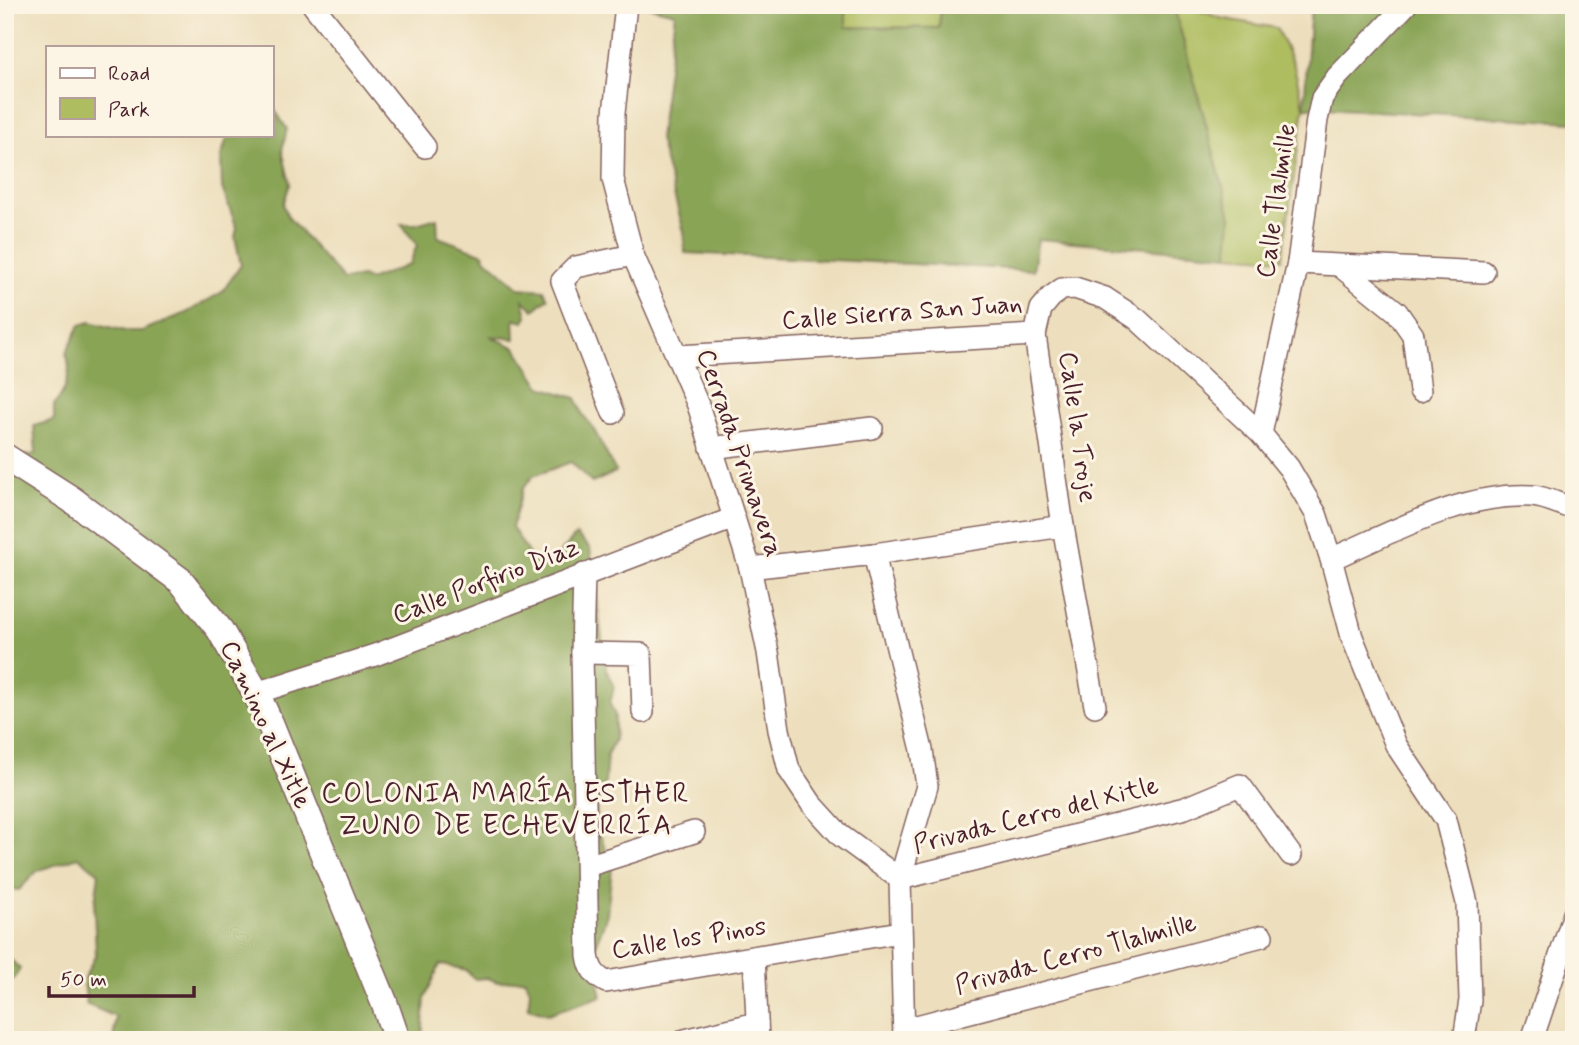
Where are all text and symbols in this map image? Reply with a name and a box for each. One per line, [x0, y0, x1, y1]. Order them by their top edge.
legend [46, 46, 273, 136]
text: Road [108, 60, 150, 88]
text: Park [108, 96, 150, 124]
street label: Calle Tlalmille [1249, 122, 1305, 280]
street label: Calle Sierra San Juan [781, 288, 1023, 338]
street label: Cerrada Primavera [688, 345, 790, 561]
street label: Calle la Troje [1050, 349, 1104, 505]
street label: Calle Porfirio Díaz [388, 531, 584, 633]
street label: Camino al Xitle [211, 635, 319, 815]
street label: Privada Cerro del Xitle [910, 769, 1162, 863]
district label: COLONIA MARÍA ESTHER ZUNO DE ECHEVERRÍA [321, 775, 691, 845]
street label: Privada Cerro Tlalmille [951, 906, 1201, 1004]
street label: Calle los Pinos [609, 910, 769, 968]
scale bar [49, 954, 194, 998]
text: 50 m [60, 966, 107, 994]

